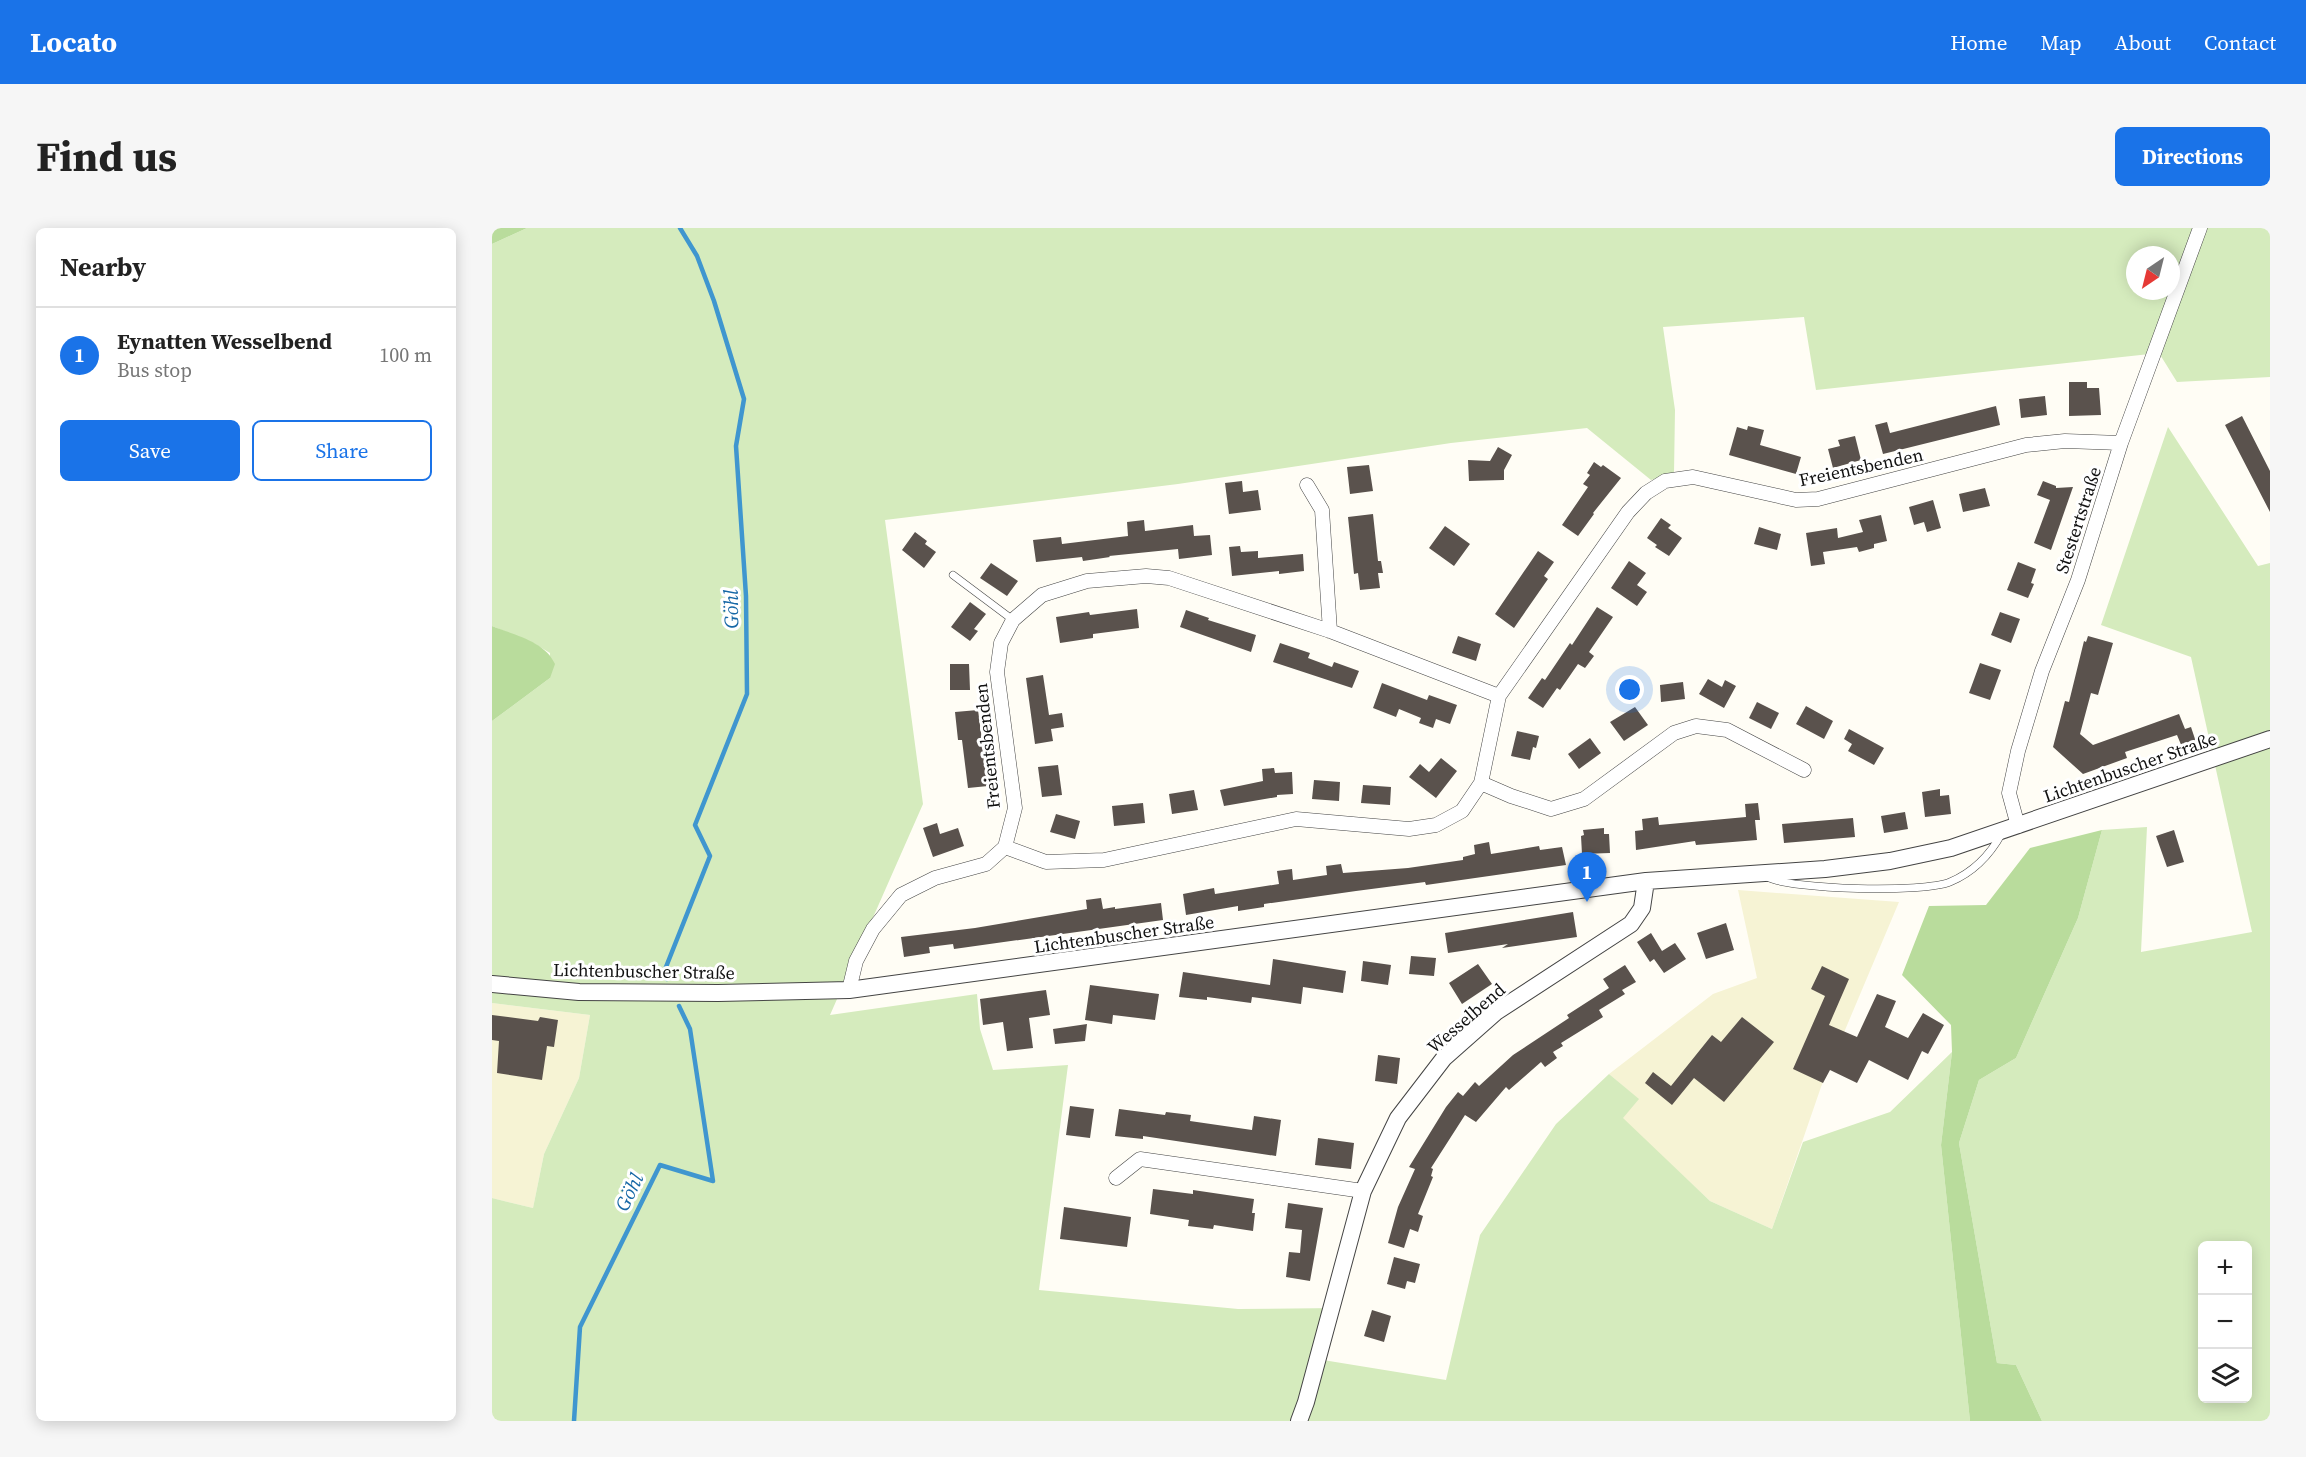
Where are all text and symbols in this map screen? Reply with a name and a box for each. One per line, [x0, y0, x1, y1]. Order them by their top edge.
text: Locato [30, 23, 117, 61]
text: Home [1950, 28, 2008, 57]
text: Map [2041, 28, 2082, 57]
text: About [2115, 28, 2171, 57]
text: Contact [2204, 28, 2276, 57]
text: Find us [36, 127, 177, 185]
button: Directions [2115, 127, 2270, 186]
north arrow [2126, 246, 2180, 300]
text: Nearby [60, 249, 146, 285]
text: Eynatten Wesselbend [117, 326, 332, 356]
text: 1 [74, 341, 85, 369]
text: 100 m [379, 341, 432, 369]
text: Bus stop [117, 356, 192, 384]
button: Save [60, 420, 240, 481]
button: Share [252, 420, 432, 481]
street label: Freientsbenden [1797, 442, 1925, 492]
street label: Stestertstraße [2049, 463, 2107, 577]
water label: Göhl [717, 589, 745, 629]
your location [1615, 675, 1644, 704]
street label: Freientsbenden [968, 682, 1006, 810]
street label: Lichtenbuscher Straße [2040, 726, 2220, 808]
pin: 1 [1568, 852, 1606, 902]
street label: Lichtenbuscher Straße [1032, 909, 1216, 959]
street label: Lichtenbuscher Straße [553, 957, 735, 985]
street label: Wesselbend [1422, 977, 1510, 1059]
water label: Göhl [608, 1168, 650, 1216]
map controls [2198, 1241, 2252, 1403]
button: + [2198, 1241, 2252, 1295]
button: − [2198, 1295, 2252, 1349]
button: layers [2198, 1349, 2252, 1403]

